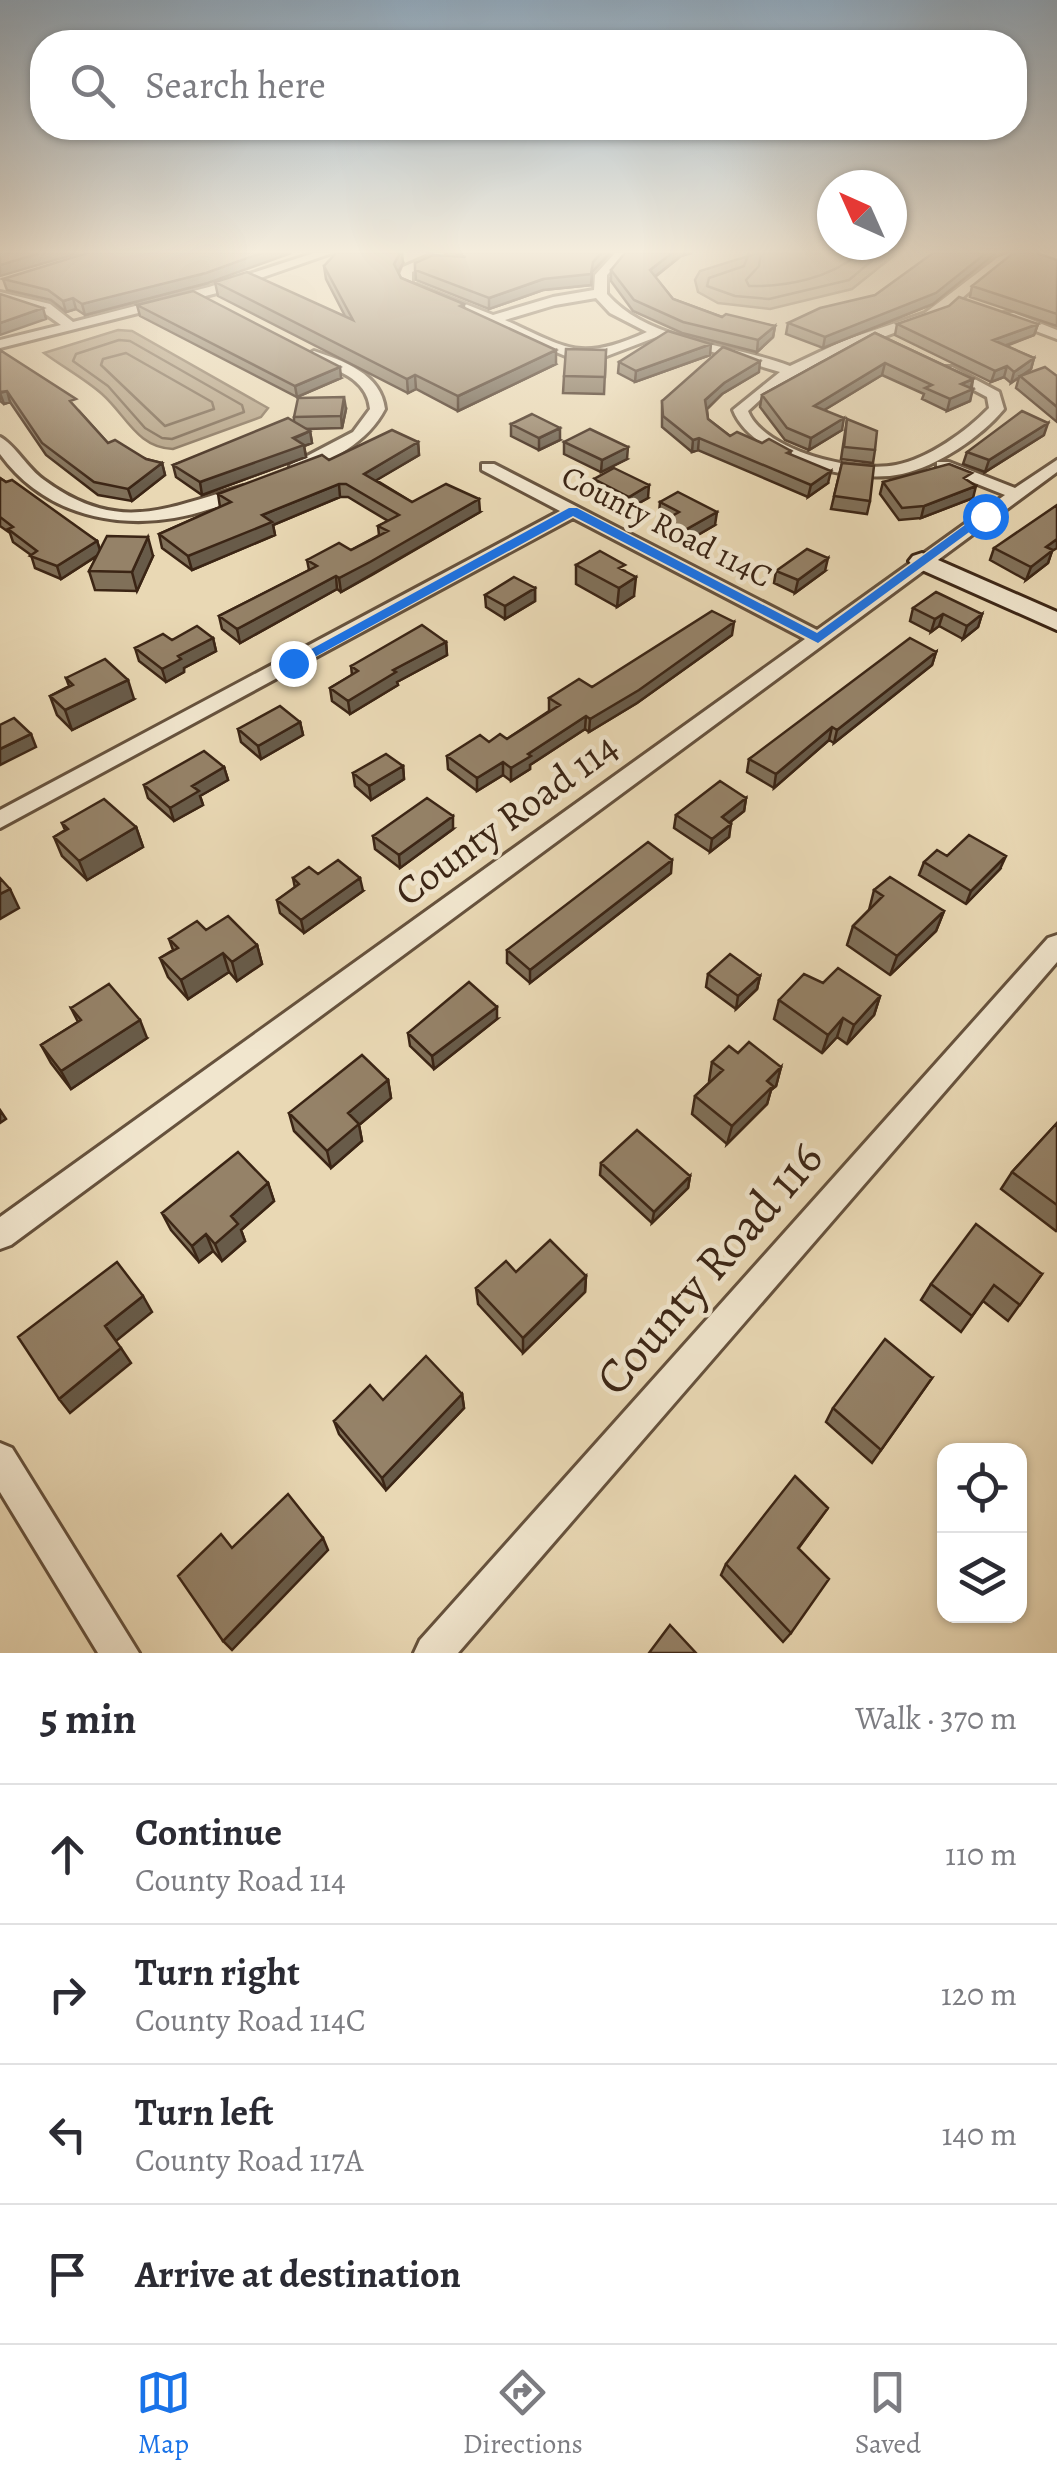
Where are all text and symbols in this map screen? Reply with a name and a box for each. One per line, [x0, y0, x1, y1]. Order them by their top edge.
search box [30, 30, 1027, 140]
icon: search [65, 58, 120, 113]
text: Search here [145, 59, 326, 111]
north arrow [817, 170, 907, 260]
street label: County Road 114C [554, 454, 780, 598]
route start [963, 494, 1009, 540]
route end [271, 641, 317, 687]
street label: County Road 114 [383, 719, 629, 919]
street label: County Road 116 [580, 1127, 838, 1409]
map controls [937, 1443, 1027, 1623]
button: locate [937, 1443, 1027, 1533]
button: layers [937, 1533, 1027, 1623]
text: 5 min [40, 1690, 136, 1747]
text: Walk · 370 m [855, 1696, 1017, 1740]
text: Continue [135, 1806, 282, 1858]
icon: ahead [40, 1827, 95, 1882]
text: 110 m [945, 1832, 1017, 1876]
text: County Road 114 [135, 1858, 346, 1902]
text: Turn right [135, 1946, 300, 1998]
icon: right [40, 1967, 95, 2022]
text: 120 m [941, 1972, 1017, 2016]
text: County Road 114C [135, 1998, 366, 2042]
text: Turn left [135, 2086, 274, 2138]
icon: left [40, 2107, 95, 2162]
text: 140 m [942, 2112, 1017, 2156]
text: County Road 117A [135, 2138, 363, 2182]
icon: arrive [40, 2247, 95, 2302]
text: Arrive at destination [135, 2248, 461, 2300]
tab: Map [136, 2365, 191, 2463]
tab: Directions [463, 2365, 583, 2463]
tab: Saved [855, 2365, 921, 2463]

